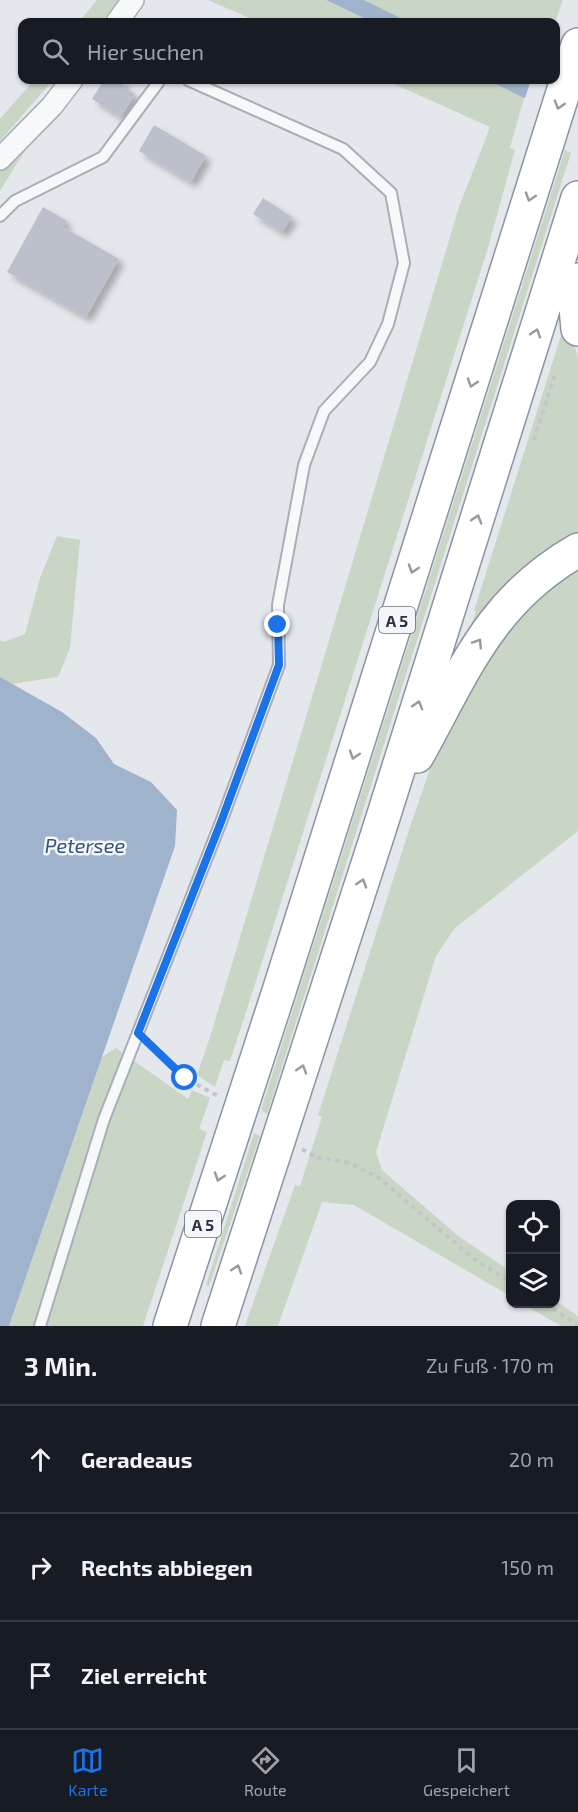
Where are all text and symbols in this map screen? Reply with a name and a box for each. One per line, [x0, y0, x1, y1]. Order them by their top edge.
search box [18, 18, 560, 84]
icon: search [39, 35, 72, 68]
text: Hier suchen [87, 38, 204, 64]
one-way arrow [554, 99, 566, 110]
one-way arrow [525, 191, 537, 202]
one-way arrow [528, 328, 541, 339]
one-way arrow [466, 377, 479, 388]
one-way arrow [470, 514, 482, 525]
one-way arrow [408, 563, 420, 574]
road number: A 5 [379, 607, 415, 633]
route end [264, 611, 290, 637]
one-way arrow [471, 639, 482, 650]
one-way arrow [411, 700, 423, 711]
one-way arrow [349, 749, 361, 760]
water label: Petersee [45, 833, 125, 857]
one-way arrow [355, 878, 367, 889]
route start [171, 1064, 197, 1090]
one-way arrow [295, 1064, 307, 1075]
one-way arrow [213, 1171, 226, 1182]
map controls [506, 1200, 560, 1308]
button: locate [506, 1200, 560, 1254]
road number: A 5 [185, 1211, 221, 1237]
button: layers [506, 1254, 560, 1308]
one-way arrow [230, 1264, 242, 1275]
text: 3 Min. [24, 1350, 97, 1381]
text: Zu Fuß · 170 m [426, 1353, 554, 1377]
icon: ahead [24, 1443, 57, 1476]
text: Geradeaus [81, 1446, 192, 1472]
text: 20 m [509, 1447, 554, 1471]
icon: right [24, 1551, 57, 1584]
text: Rechts abbiegen [81, 1554, 253, 1580]
text: 150 m [501, 1555, 554, 1579]
icon: arrive [24, 1659, 57, 1692]
text: Ziel erreicht [81, 1662, 207, 1688]
tab: Karte [68, 1744, 108, 1799]
tab: Route [244, 1744, 287, 1799]
tab: Gespeichert [423, 1744, 510, 1799]

